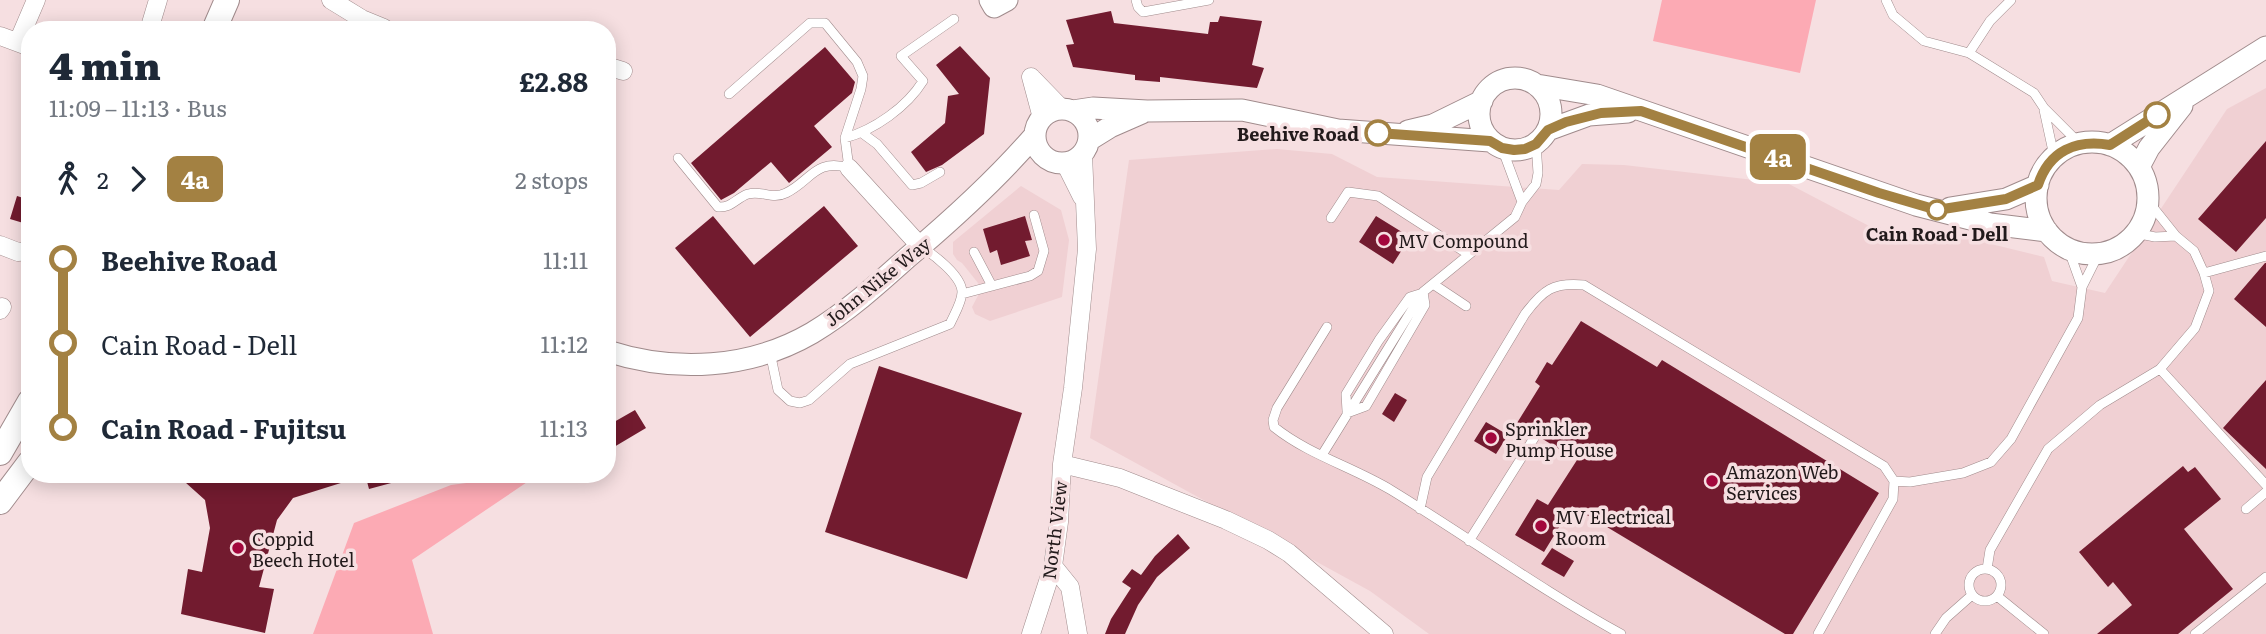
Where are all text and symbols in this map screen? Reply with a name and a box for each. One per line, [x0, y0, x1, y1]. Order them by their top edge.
text: 4 min [49, 35, 161, 92]
text: £2.88 [519, 61, 588, 100]
text: 11:09 – 11:13 · Bus [49, 90, 227, 124]
unlabelled marker [2144, 102, 2170, 128]
place label: Beehive Road [1237, 120, 1359, 147]
marker: Beehive Road [1365, 120, 1391, 146]
line badge: 4a [1746, 134, 1810, 180]
text: 4a [1764, 139, 1792, 174]
icon: walk [49, 160, 87, 198]
icon: forward [119, 160, 157, 198]
text: 4a [181, 161, 209, 196]
text: 2 [97, 162, 109, 196]
text: 2 stops [515, 162, 588, 196]
marker: Cain Road - Dell [1927, 200, 1947, 220]
place label: Cain Road - Dell [1866, 220, 2009, 247]
place label: MV Compound [1398, 227, 1528, 254]
street label: John Nike Way [818, 229, 936, 332]
marker: MV Compound [1376, 232, 1392, 248]
text: Beehive Road [101, 240, 277, 279]
text: 11:11 [543, 242, 588, 276]
text: Cain Road - Dell [101, 324, 297, 363]
text: 11:12 [541, 326, 588, 360]
text: Cain Road - Fujitsu [101, 408, 346, 447]
text: 11:13 [540, 410, 588, 444]
place label: Sprinkler Pump House [1505, 415, 1614, 463]
marker: Sprinkler Pump House [1483, 430, 1499, 446]
place label: Amazon Web Services [1726, 458, 1839, 506]
marker: Amazon Web Services [1704, 473, 1720, 489]
street label: North View [1035, 478, 1074, 581]
place label: MV Electrical Room [1555, 503, 1671, 551]
marker: MV Electrical Room [1533, 518, 1549, 534]
place label: Coppid Beech Hotel [252, 525, 354, 573]
marker: Coppid Beech Hotel [230, 540, 246, 556]

